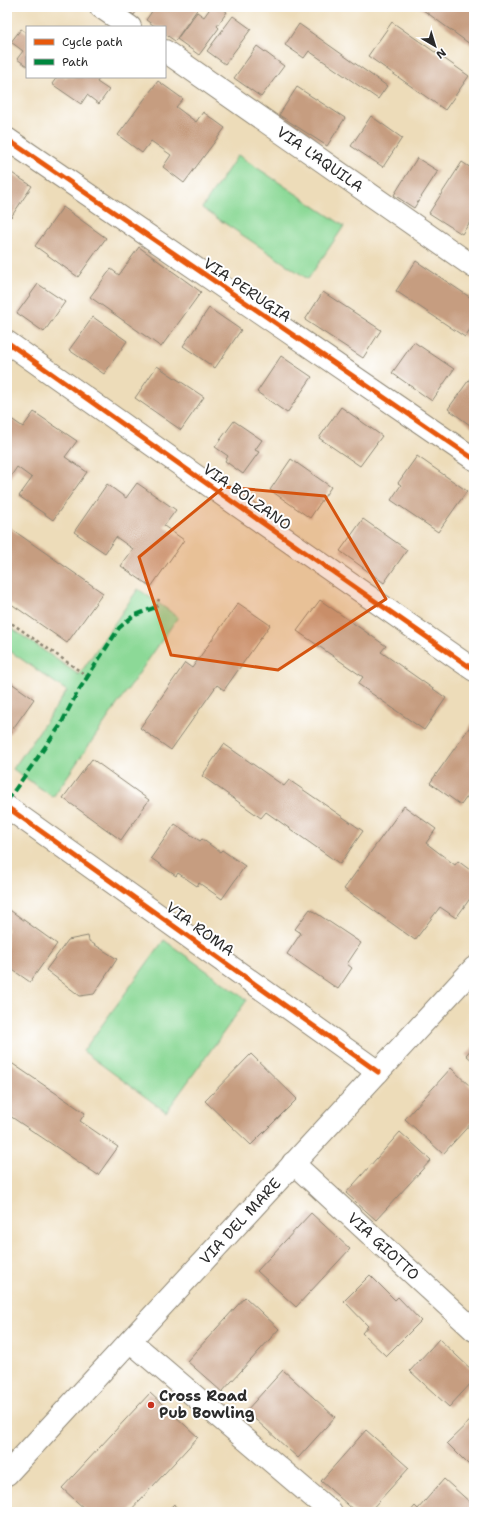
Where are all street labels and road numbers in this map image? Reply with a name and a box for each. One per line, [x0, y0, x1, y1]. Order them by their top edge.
street label: VIA L'AQUILA [273, 122, 367, 197]
street label: VIA PERUGIA [199, 253, 295, 327]
street label: VIA BOLZANO [199, 459, 295, 535]
street label: VIA ROMA [162, 897, 238, 961]
street label: VIA DEL MARE [195, 1174, 285, 1269]
street label: VIA GIOTTO [343, 1208, 424, 1285]

